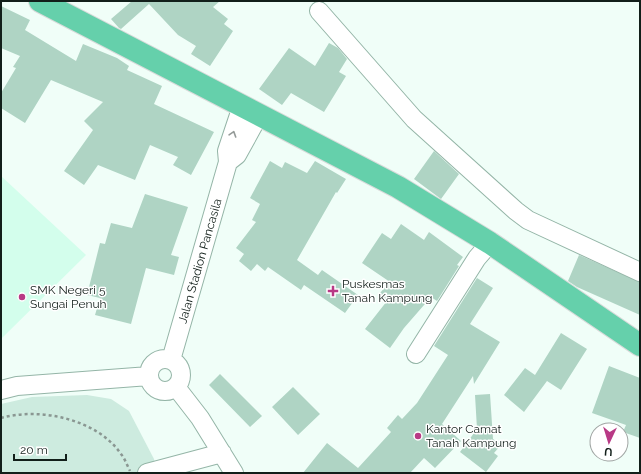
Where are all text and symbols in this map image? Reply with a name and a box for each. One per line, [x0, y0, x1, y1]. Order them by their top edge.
one-way arrow [228, 130, 237, 137]
street label: Jalan Stadion Pancasila [175, 197, 225, 325]
place label: Puskesmas Tanah Kampung [342, 277, 432, 305]
place label: SMK Negeri 5 Sungai Penuh [30, 283, 107, 311]
marker: Puskesmas Tanah Kampung [327, 285, 339, 297]
marker: SMK Negeri 5 Sungai Penuh [17, 292, 27, 302]
place label: Kantor Camat Tanah Kampung [426, 422, 516, 450]
north arrow [589, 422, 629, 462]
marker: Kantor Camat Tanah Kampung [413, 431, 423, 441]
scale bar [14, 436, 66, 462]
text: 20 m [20, 443, 48, 457]
text: U [604, 445, 613, 458]

